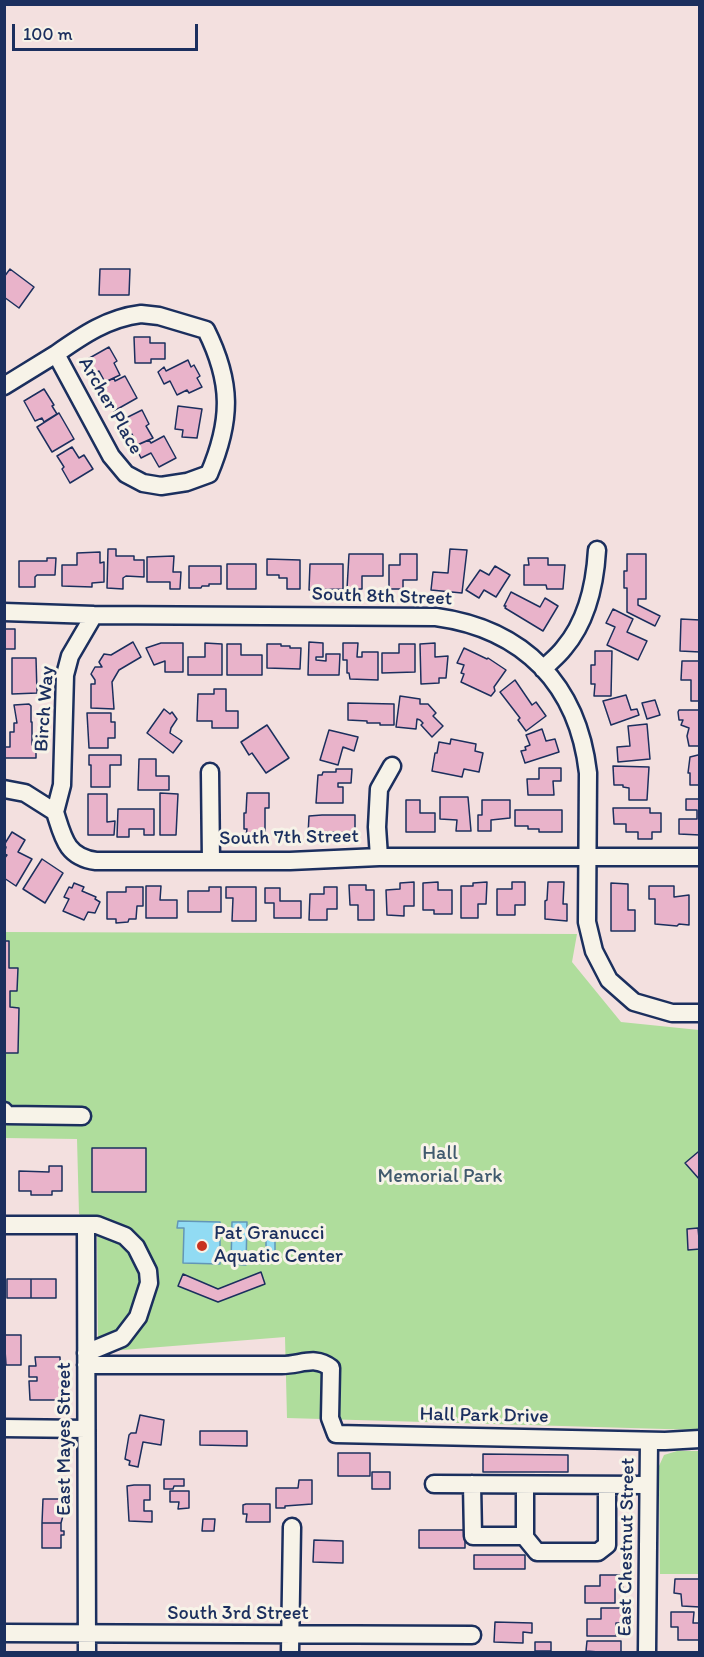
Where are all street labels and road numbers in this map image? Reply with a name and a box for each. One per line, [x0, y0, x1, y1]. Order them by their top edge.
street label: Archer Place [72, 353, 148, 459]
street label: South 8th Street [311, 583, 453, 611]
street label: Birch Way [30, 665, 60, 753]
street label: South 7th Street [219, 825, 359, 851]
street label: East Mayes Street [53, 1362, 77, 1516]
street label: Hall Park Drive [419, 1403, 549, 1429]
street label: East Chestnut Street [613, 1457, 641, 1637]
street label: South 3rd Street [167, 1602, 309, 1626]

